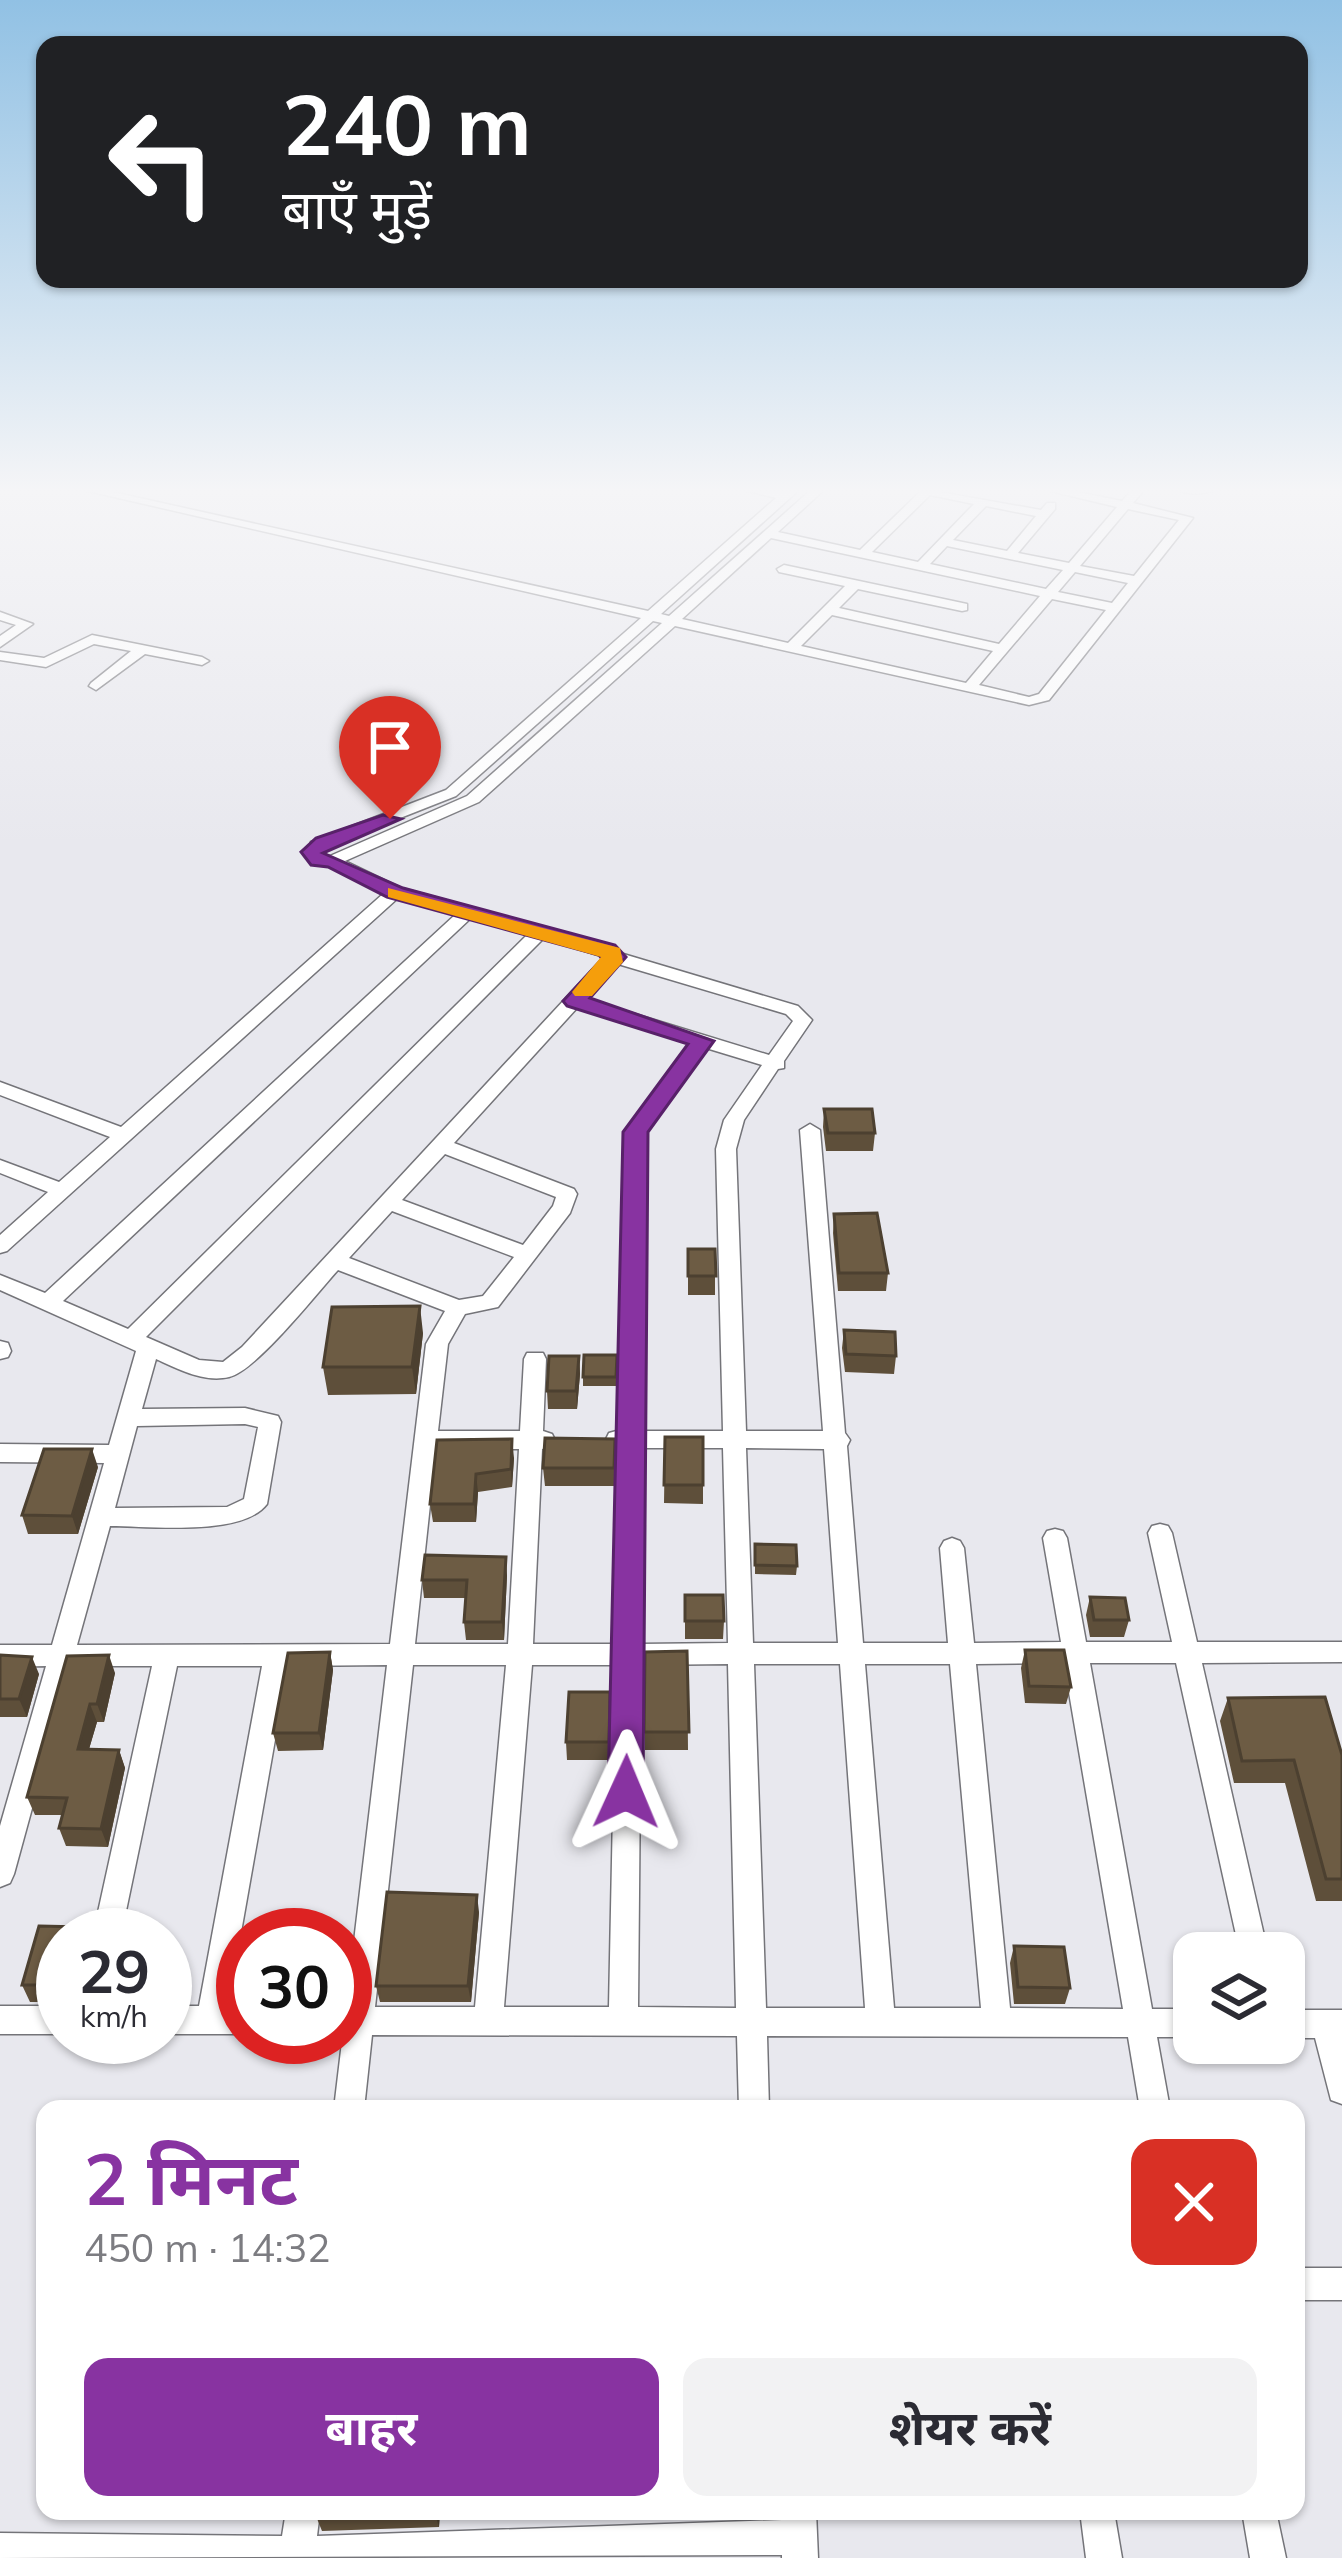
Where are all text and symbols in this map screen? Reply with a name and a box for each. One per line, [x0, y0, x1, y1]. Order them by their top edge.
text: 240 m [282, 71, 532, 176]
icon: left [84, 84, 240, 240]
text: बाएँ मुड़ें [282, 175, 432, 243]
pin [339, 696, 441, 819]
icon: arrive [357, 714, 423, 780]
position arrow [563, 1729, 689, 1855]
speed limit sign: 30 [216, 1908, 372, 2064]
map controls [1173, 1932, 1305, 2064]
button: layers [1173, 1932, 1305, 2064]
text: 29 [78, 1933, 150, 2008]
text: km/h [80, 1997, 148, 2035]
text: 2 मिनट [84, 2133, 298, 2223]
button: close [1131, 2139, 1257, 2265]
text: 450 m · 14:32 [84, 2223, 330, 2272]
button: बाहर [84, 2358, 659, 2496]
button: शेयर करें [683, 2358, 1257, 2496]

